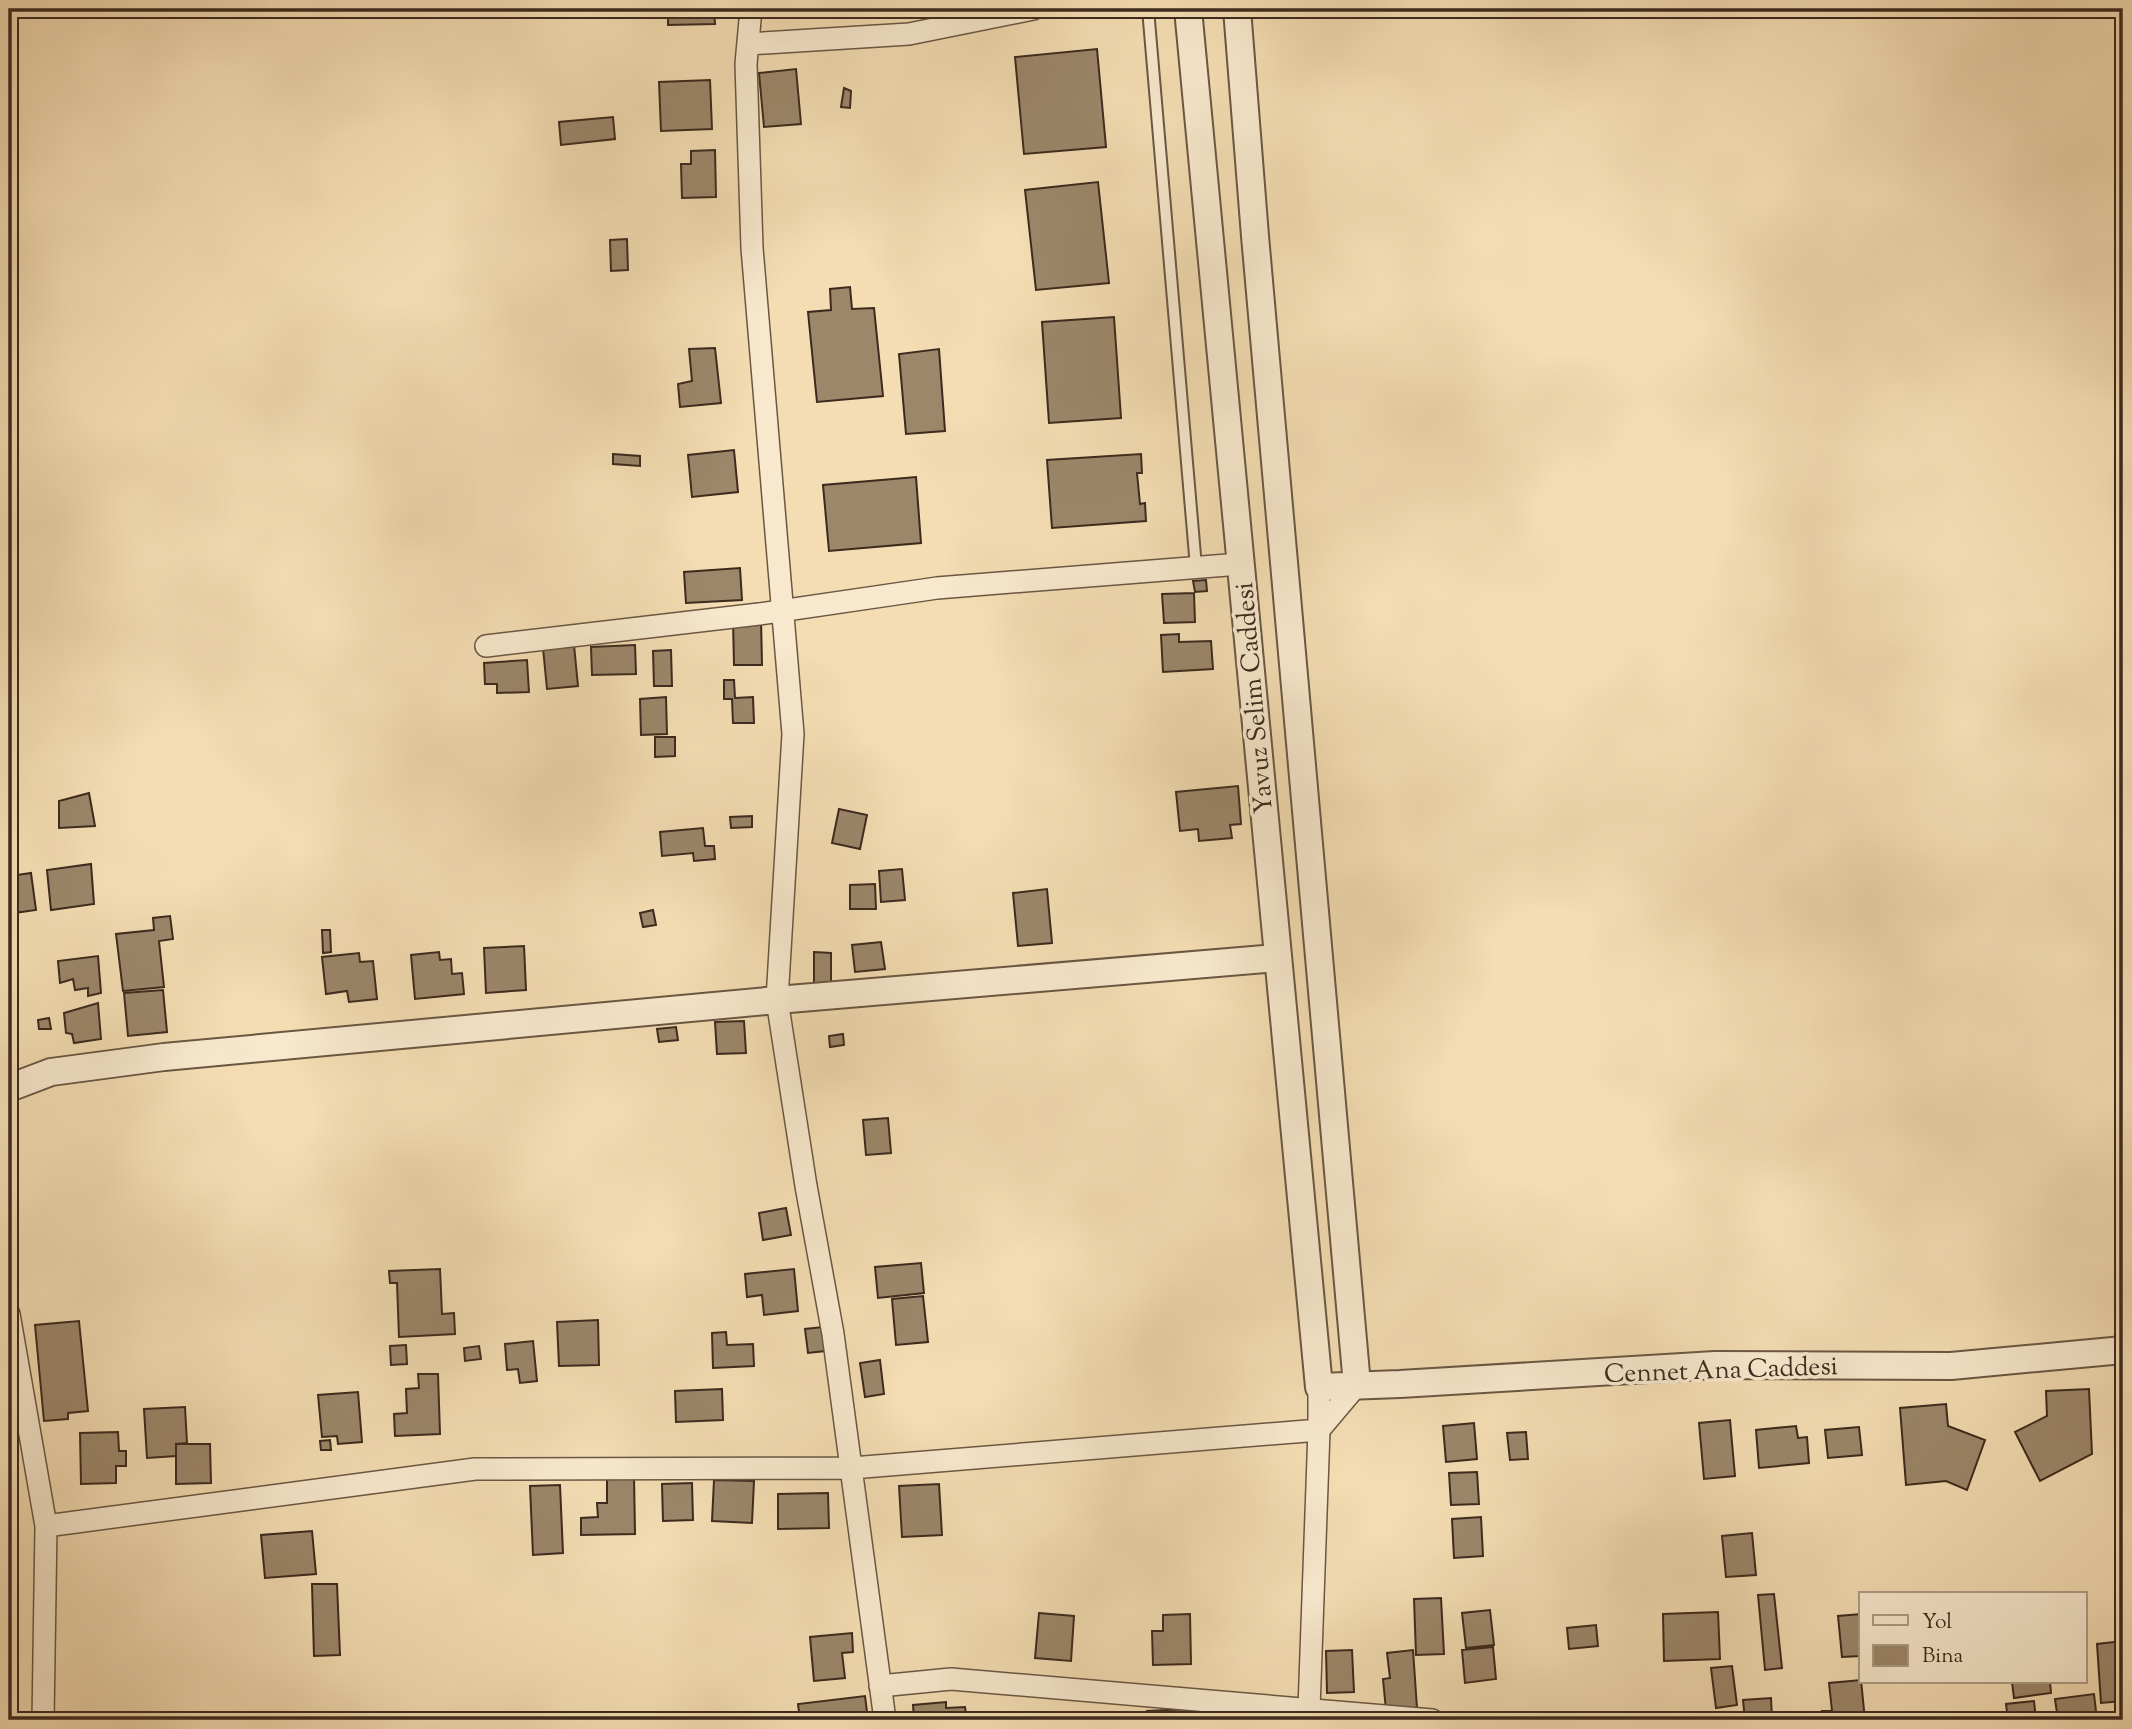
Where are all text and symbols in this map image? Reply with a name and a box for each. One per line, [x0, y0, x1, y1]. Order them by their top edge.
street label: Yavuz Selim Caddesi [1227, 580, 1284, 815]
street label: Cennet Ana Caddesi [1603, 1349, 1839, 1394]
legend [1859, 1592, 2086, 1684]
text: Yol [1922, 1608, 1952, 1638]
text: Bina [1922, 1642, 1964, 1672]

